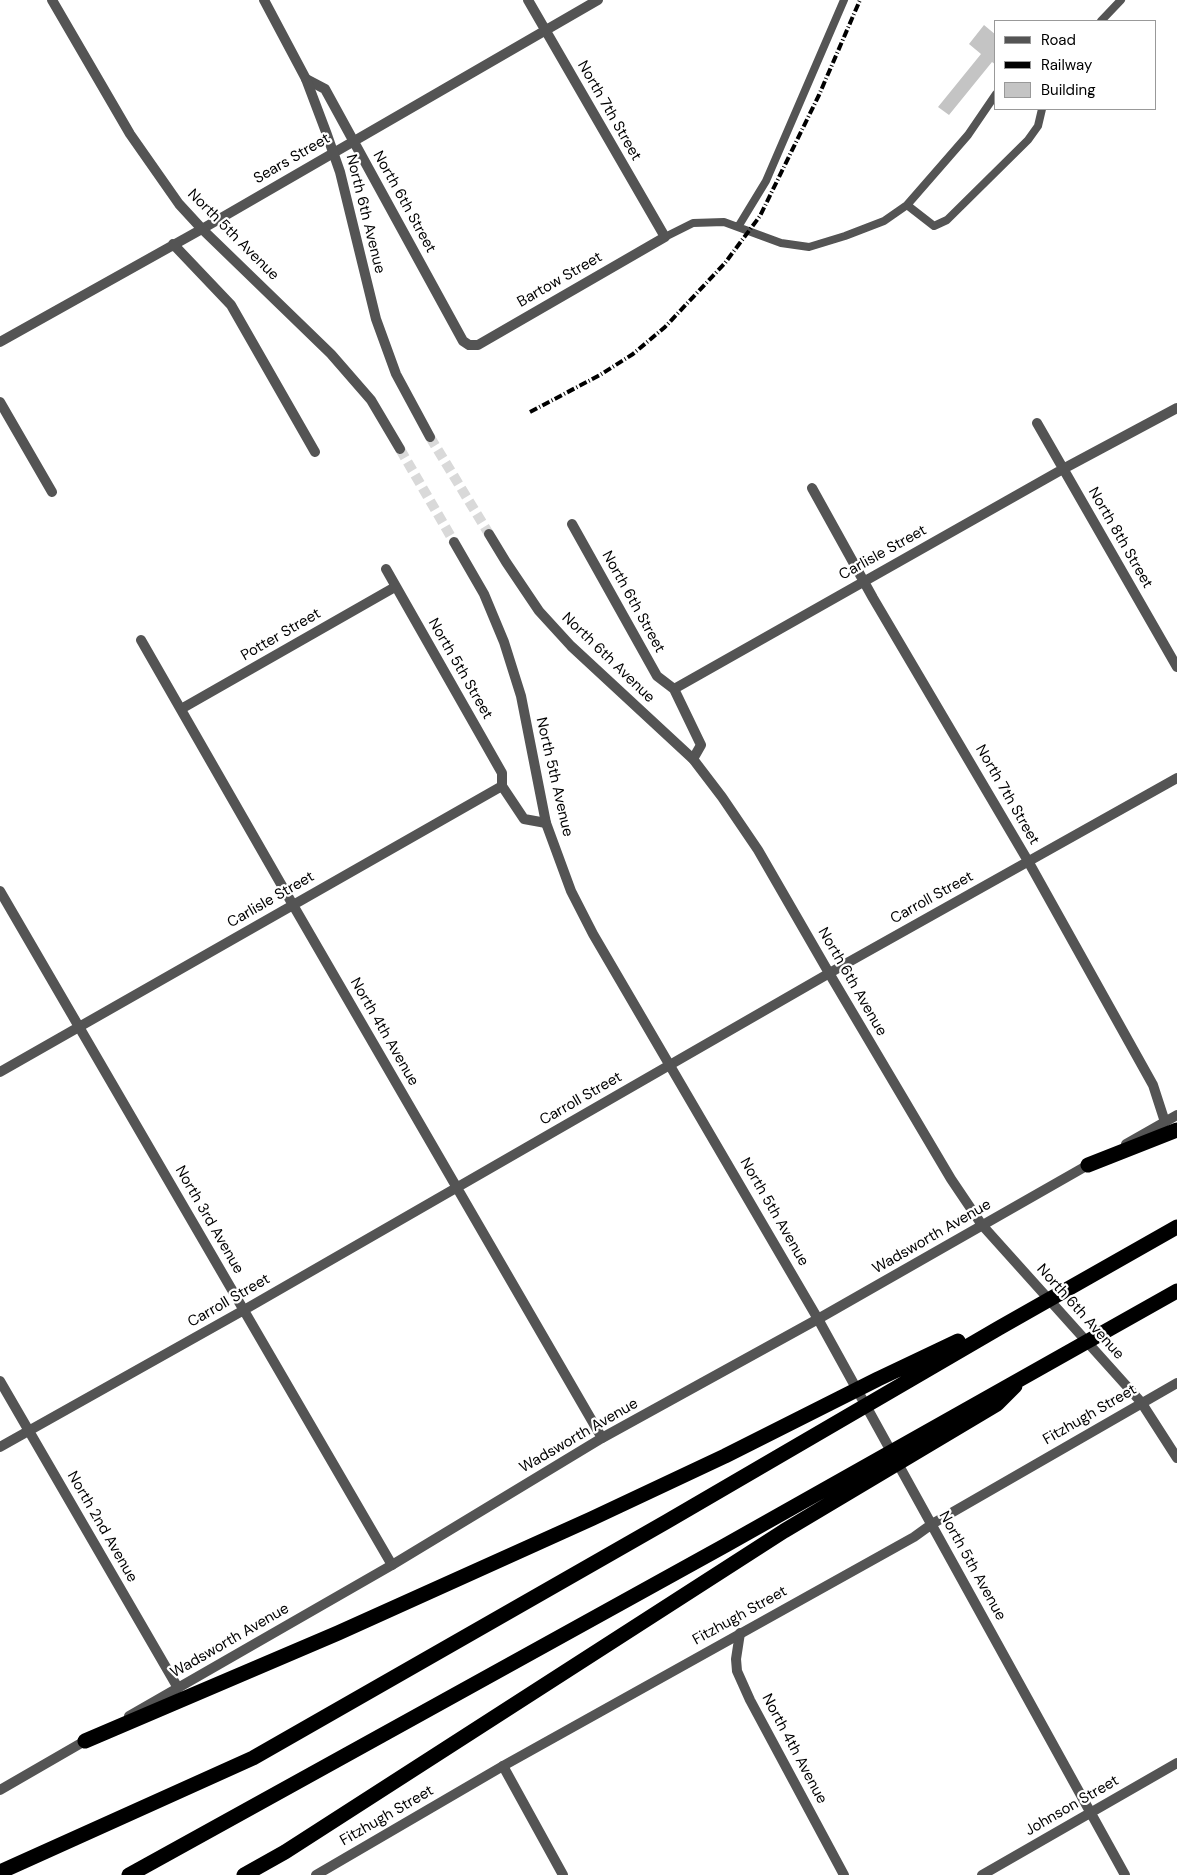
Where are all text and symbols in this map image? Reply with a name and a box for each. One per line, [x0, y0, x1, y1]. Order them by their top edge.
legend [994, 20, 1157, 110]
text: Road [1041, 30, 1076, 50]
text: Railway [1041, 55, 1092, 75]
street label: North 7th Street [573, 58, 645, 164]
text: Building [1041, 80, 1096, 100]
street label: Sears Street [251, 130, 333, 188]
street label: North 6th Street [369, 148, 439, 256]
street label: North 6th Avenue [341, 153, 389, 275]
street label: North 5th Avenue [184, 186, 282, 284]
street label: Bartow Street [514, 248, 606, 312]
street label: North 8th Street [1084, 484, 1156, 592]
street label: Carlisle Street [836, 522, 930, 584]
street label: North 6th Street [598, 548, 668, 656]
street label: Potter Street [238, 605, 324, 665]
street label: North 6th Avenue [558, 609, 658, 707]
street label: North 5th Street [424, 615, 496, 723]
street label: North 5th Avenue [532, 716, 576, 838]
street label: North 7th Street [971, 742, 1043, 848]
street label: Carlisle Street [224, 868, 318, 932]
street label: Carroll Street [887, 868, 977, 928]
street label: North 6th Avenue [814, 925, 890, 1039]
street label: North 4th Avenue [346, 975, 422, 1089]
street label: Carroll Street [537, 1068, 625, 1130]
street label: North 5th Avenue [736, 1155, 812, 1269]
street label: North 3rd Avenue [171, 1163, 247, 1277]
street label: Wadsworth Avenue [870, 1196, 994, 1278]
street label: North 6th Avenue [1032, 1261, 1128, 1363]
street label: Carroll Street [185, 1270, 273, 1332]
street label: Fitzhugh Street [1040, 1381, 1140, 1449]
street label: Wadsworth Avenue [517, 1395, 641, 1477]
street label: North 2nd Avenue [63, 1468, 141, 1586]
street label: North 5th Avenue [935, 1508, 1009, 1624]
street label: Fitzhugh Street [690, 1583, 790, 1649]
street label: Wadsworth Avenue [168, 1600, 292, 1682]
street label: North 4th Avenue [757, 1691, 831, 1807]
street label: Johnson Street [1022, 1772, 1122, 1840]
street label: Fitzhugh Street [337, 1782, 437, 1850]

